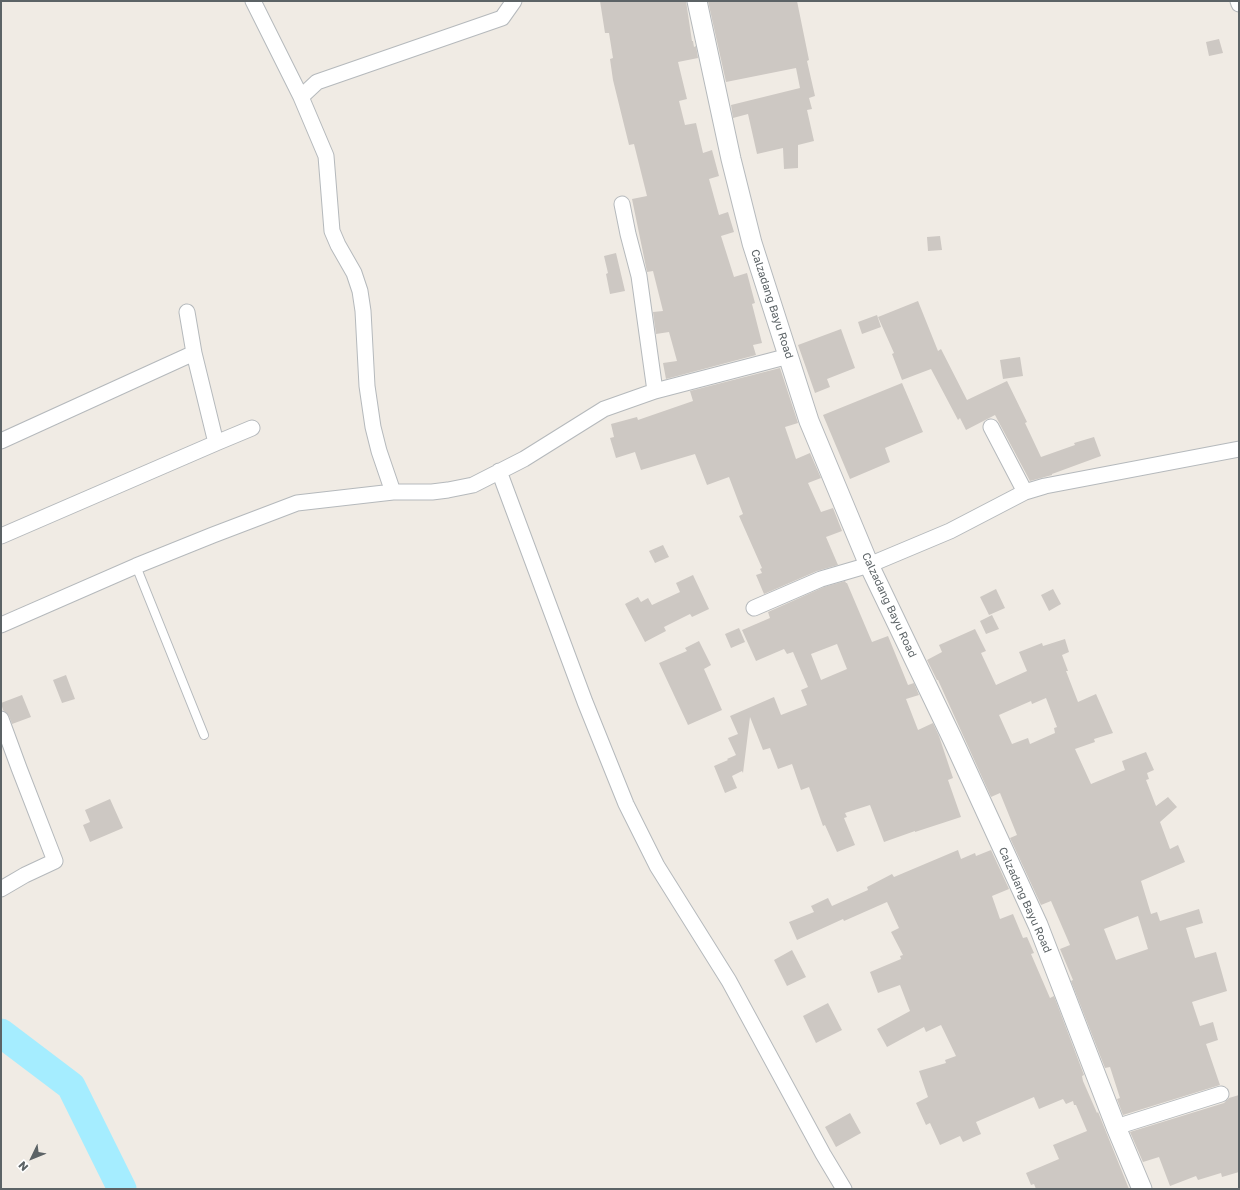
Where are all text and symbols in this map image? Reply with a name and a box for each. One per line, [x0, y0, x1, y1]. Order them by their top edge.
street label: Calzadang Bayu Road [748, 248, 796, 360]
street label: Calzadang Bayu Road [859, 550, 919, 660]
street label: Calzadang Bayu Road [996, 845, 1054, 955]
north arrow [12, 1138, 52, 1178]
text: N [15, 1159, 30, 1174]

